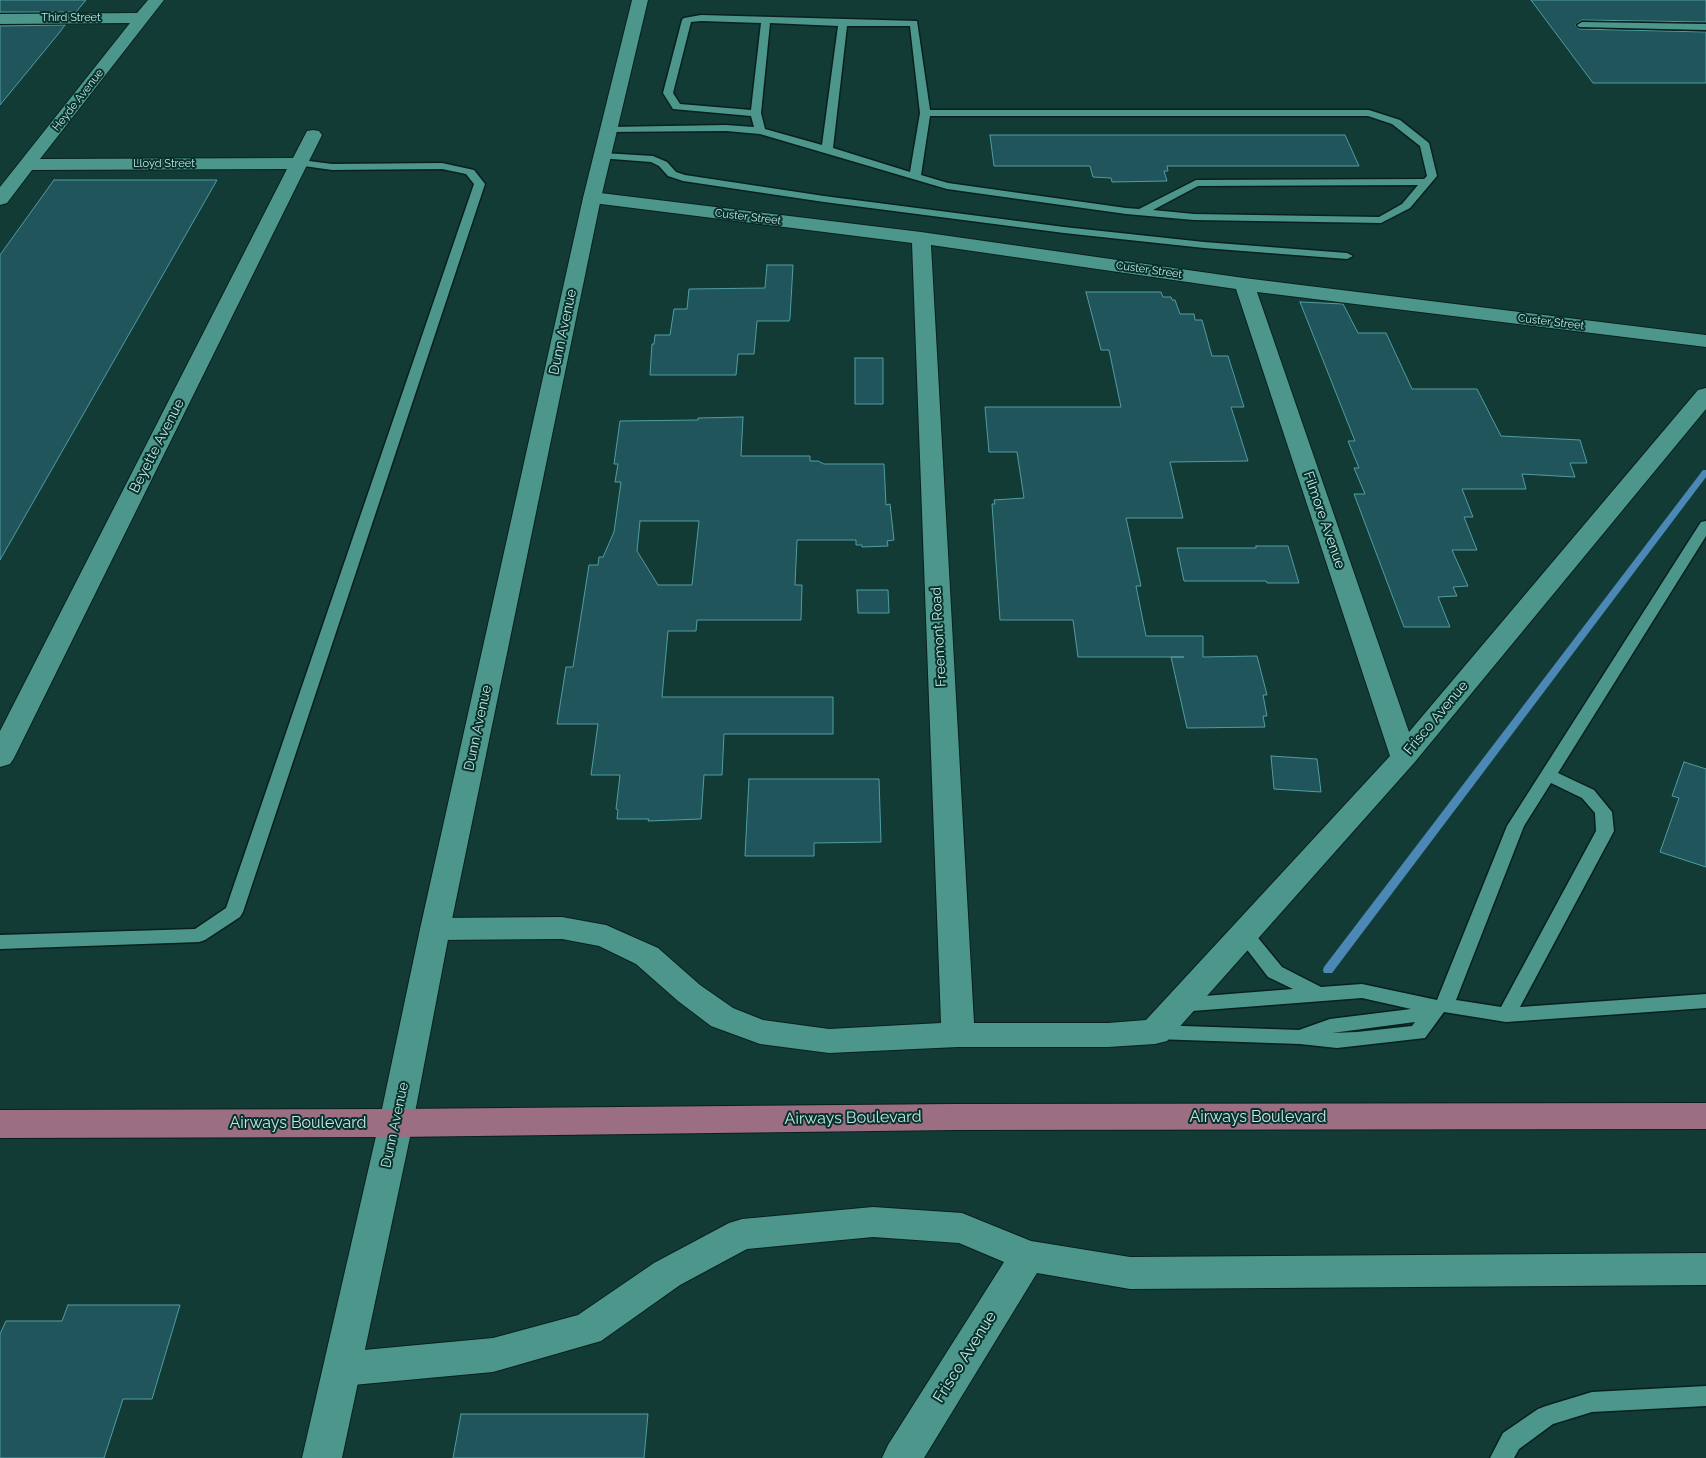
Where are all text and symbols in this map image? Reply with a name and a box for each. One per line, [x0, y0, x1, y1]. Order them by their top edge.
street label: Third Street [41, 11, 101, 25]
street label: Heyde Avenue [50, 66, 106, 134]
street label: Lloyd Street [133, 157, 195, 171]
street label: Custer Street [714, 206, 782, 228]
street label: Custer Street [1115, 259, 1183, 281]
street label: Dunn Avenue [546, 288, 580, 376]
street label: Custer Street [1517, 311, 1585, 333]
street label: Beyette Avenue [126, 396, 188, 496]
street label: Filmore Avenue [1299, 469, 1349, 571]
street label: Freemont Road [928, 587, 950, 687]
street label: Frisco Avenue [1400, 678, 1472, 758]
street label: Dunn Avenue [461, 684, 495, 772]
street label: Dunn Avenue [378, 1081, 412, 1169]
street label: Airways Boulevard [784, 1107, 922, 1129]
street label: Airways Boulevard [1189, 1107, 1327, 1127]
street label: Airways Boulevard [229, 1113, 367, 1133]
street label: Frisco Avenue [929, 1308, 1001, 1406]

